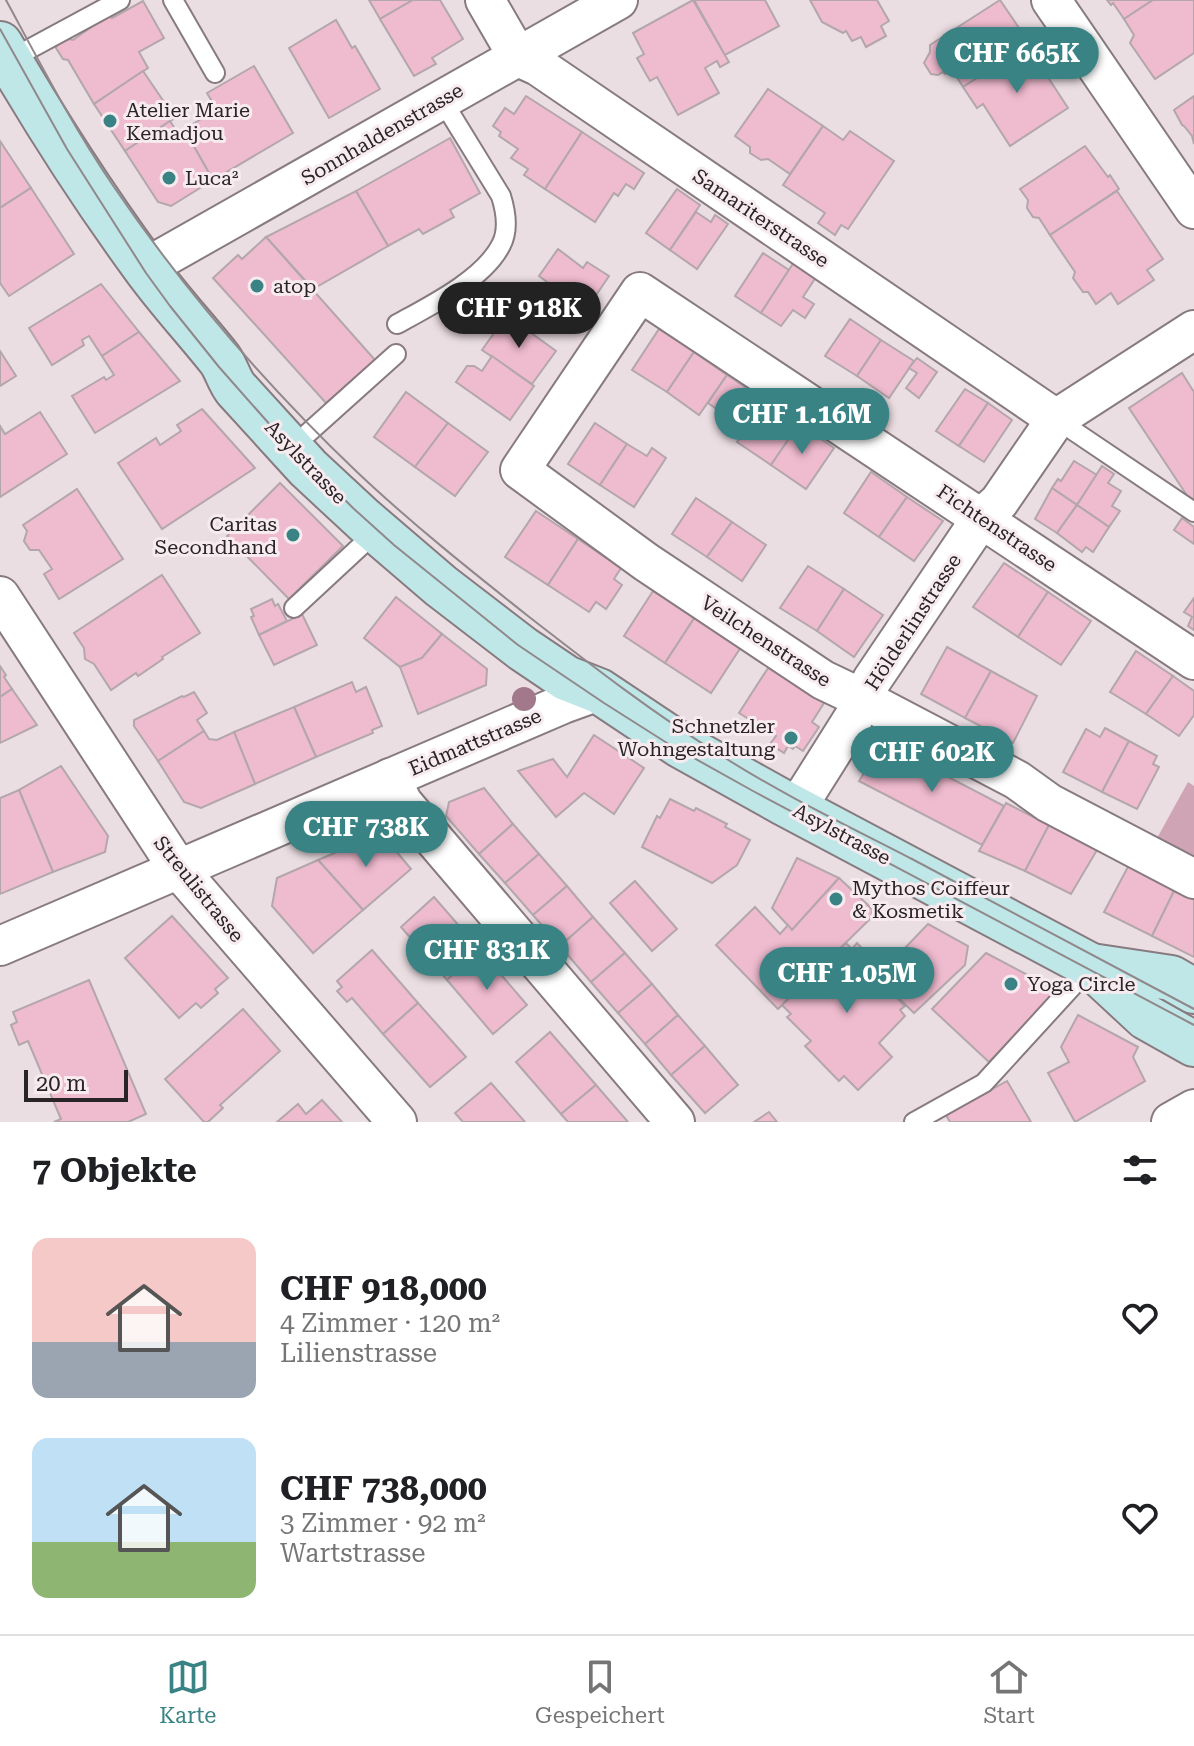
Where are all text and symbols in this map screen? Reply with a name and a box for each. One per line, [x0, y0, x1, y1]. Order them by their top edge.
pin: CHF 665K [934, 27, 1100, 95]
text: CHF 665K [954, 38, 1080, 68]
street label: Sonnhaldenstrasse [297, 78, 467, 190]
place label: Atelier Marie Kemadjou [126, 98, 250, 145]
marker: Atelier Marie Kemadjou [101, 112, 119, 130]
street label: Samariterstrasse [688, 164, 834, 272]
place label: Luca² [185, 166, 238, 190]
marker: Luca² [160, 169, 178, 187]
place label: atop [273, 274, 316, 298]
marker: atop [248, 277, 266, 295]
pin: CHF 918K [436, 282, 602, 350]
text: CHF 918K [456, 293, 582, 323]
pin: CHF 1.16M [710, 388, 894, 456]
text: CHF 1.16M [732, 399, 872, 429]
street label: Asylstrasse [260, 415, 352, 509]
street label: Fichtenstrasse [933, 479, 1061, 577]
place label: Caritas Secondhand [155, 512, 277, 559]
marker: Caritas Secondhand [284, 526, 302, 544]
street label: Hölderlinstrasse [860, 549, 966, 695]
street label: Veilchenstrasse [697, 590, 835, 692]
street label: Eidmattstrasse [405, 703, 545, 781]
place label: Schnetzler Wohngestaltung [618, 714, 776, 761]
pin: CHF 602K [849, 726, 1015, 794]
marker: Schnetzler Wohngestaltung [782, 729, 800, 747]
text: CHF 602K [869, 737, 995, 767]
street label: Asylstrasse [789, 798, 895, 870]
pin: CHF 738K [283, 801, 449, 869]
text: CHF 738K [303, 812, 429, 842]
street label: Streulistrasse [149, 831, 249, 947]
place label: Mythos Coiffeur & Kosmetik [852, 876, 1010, 923]
marker: Mythos Coiffeur & Kosmetik [827, 890, 845, 908]
pin: CHF 831K [404, 924, 570, 992]
text: CHF 831K [424, 935, 550, 965]
pin: CHF 1.05M [755, 947, 939, 1015]
text: CHF 1.05M [777, 958, 917, 988]
place label: Yoga Circle [1027, 972, 1136, 996]
marker: Yoga Circle [1002, 975, 1020, 993]
scale bar [24, 1066, 128, 1102]
text: 20 m [36, 1071, 86, 1096]
icon: filters [1118, 1148, 1162, 1192]
text: 7 Objekte [32, 1150, 197, 1190]
text: CHF 918,000 [280, 1268, 487, 1308]
icon: home [96, 1270, 192, 1366]
icon: heart [1118, 1296, 1162, 1340]
text: 4 Zimmer · 120 m² [280, 1308, 500, 1338]
text: Lilienstrasse [280, 1338, 437, 1368]
text: CHF 738,000 [280, 1468, 487, 1508]
icon: home [96, 1470, 192, 1566]
icon: heart [1118, 1496, 1162, 1540]
text: 3 Zimmer · 92 m² [280, 1508, 486, 1538]
text: Wartstrasse [280, 1538, 425, 1568]
tab: Karte [159, 1655, 216, 1728]
tab: Gespeichert [535, 1655, 665, 1728]
tab: Start [983, 1655, 1035, 1728]

